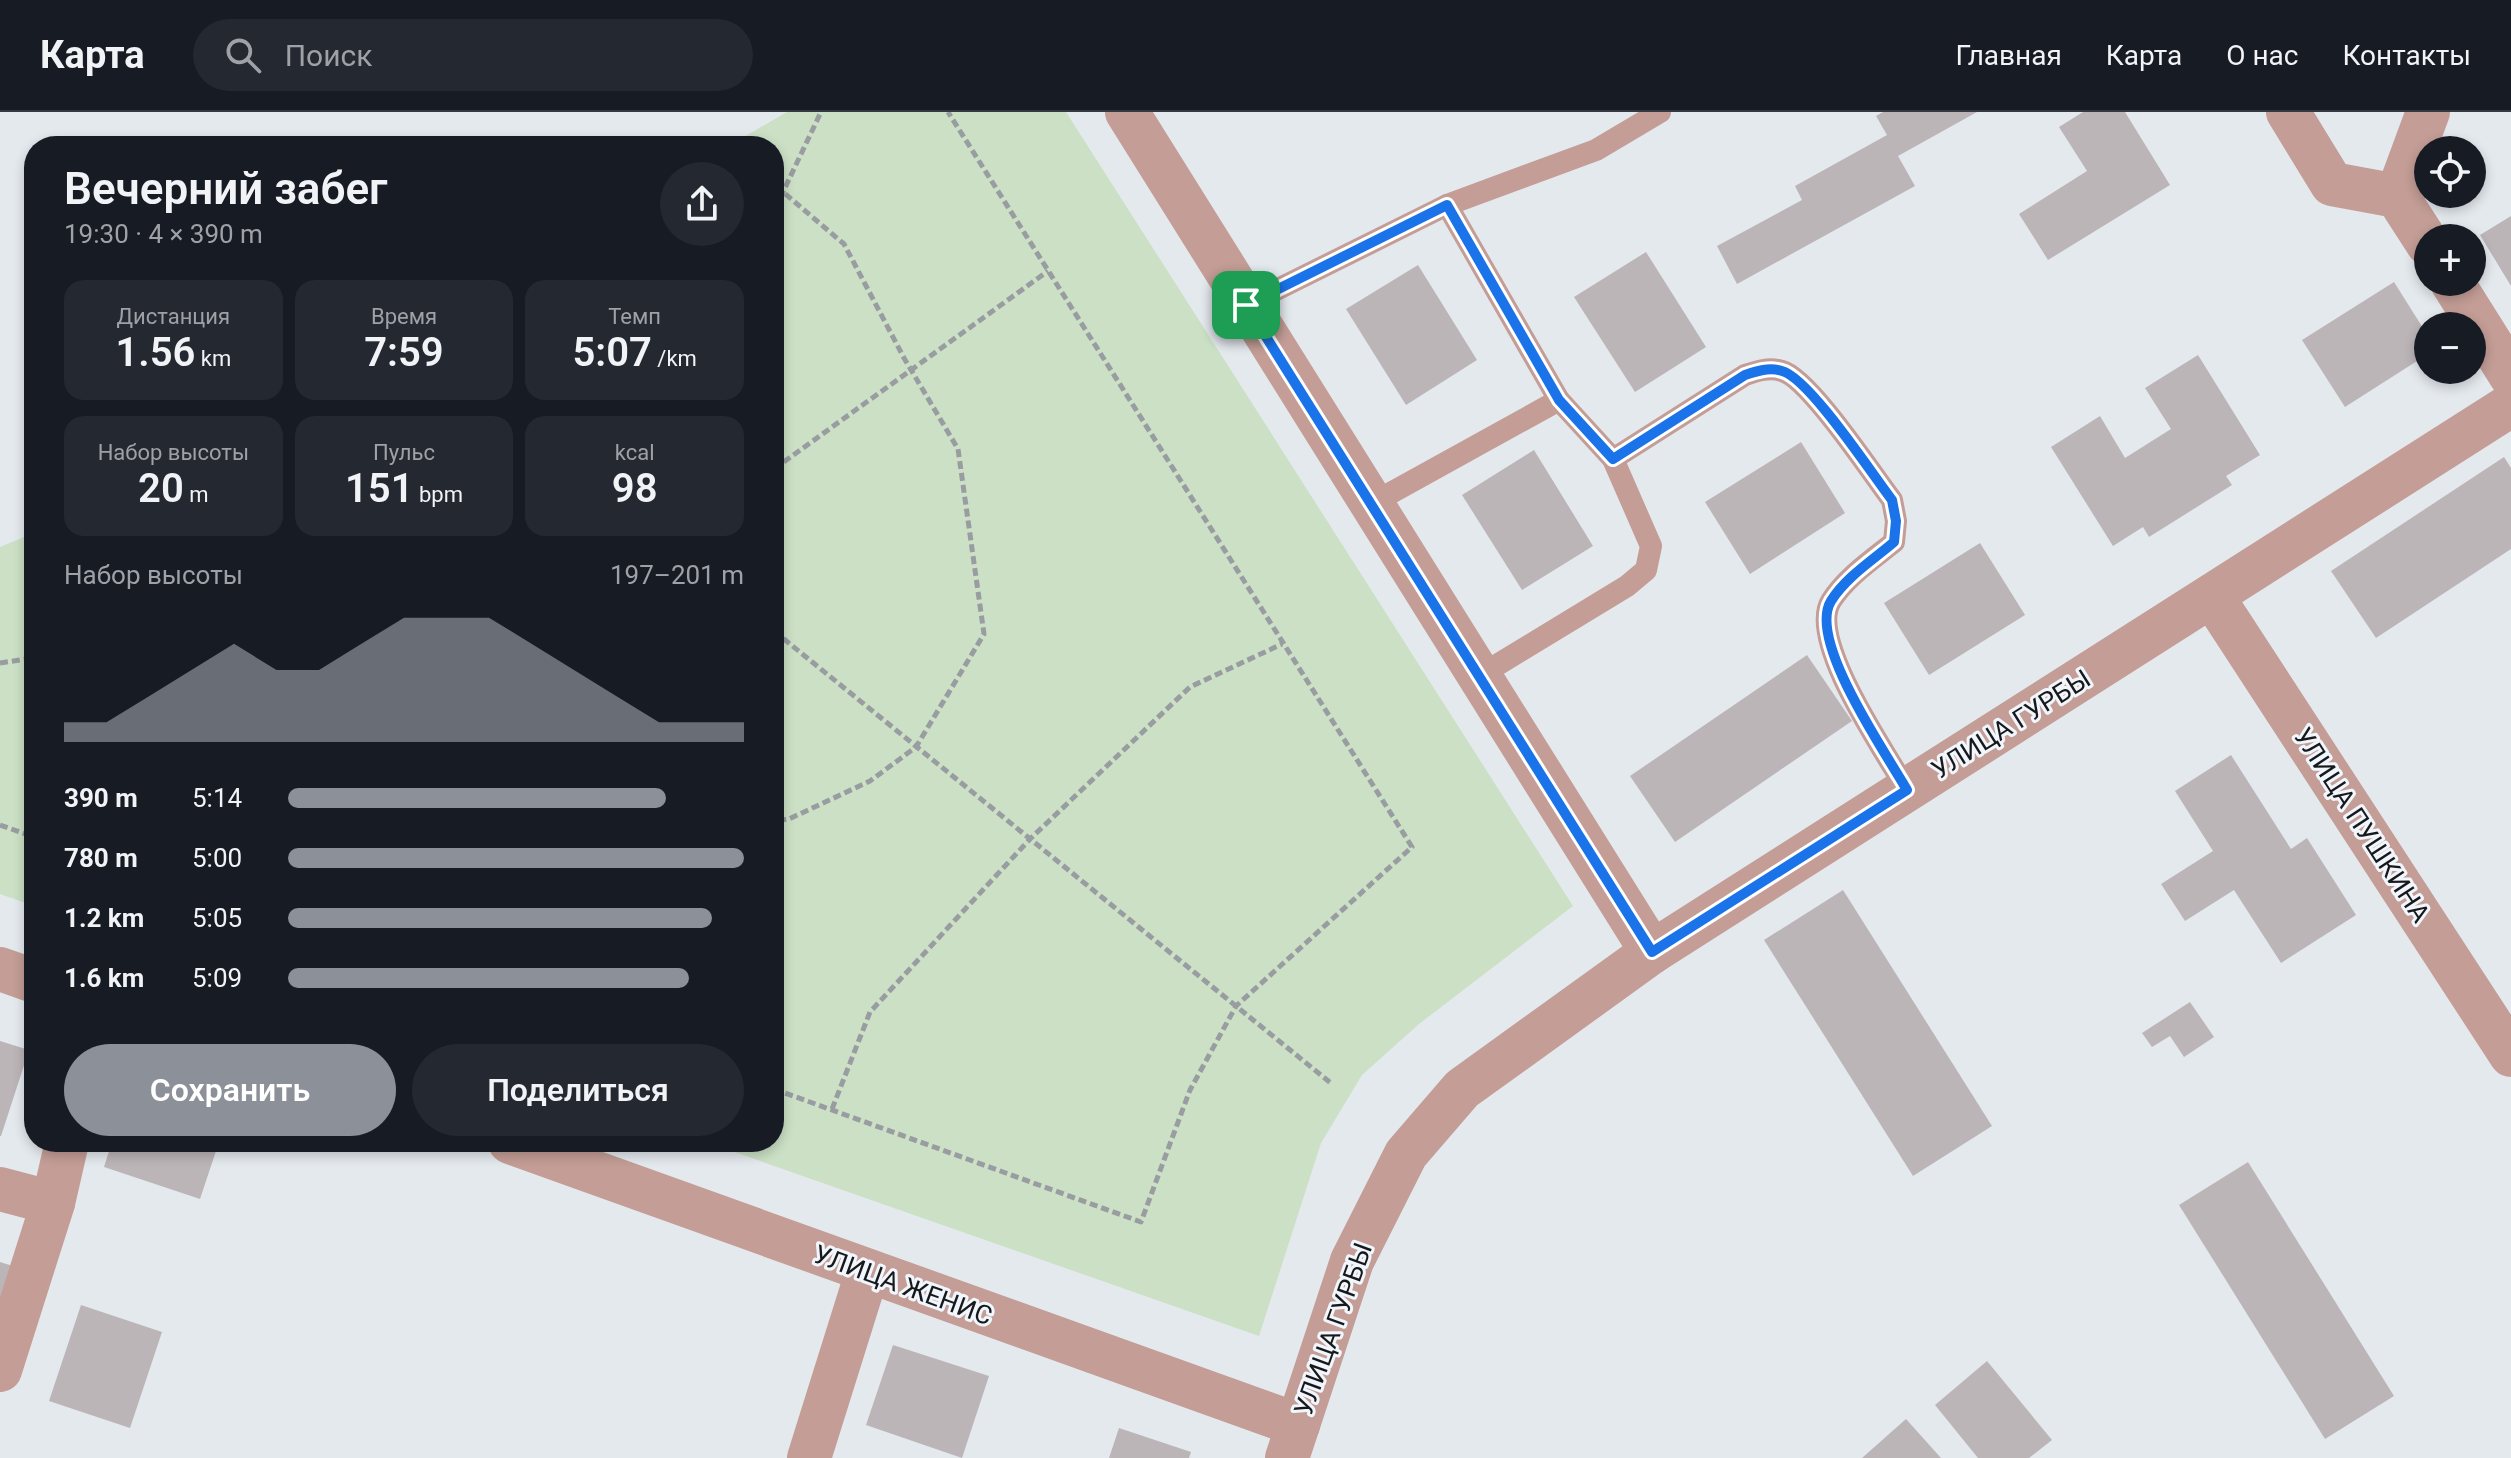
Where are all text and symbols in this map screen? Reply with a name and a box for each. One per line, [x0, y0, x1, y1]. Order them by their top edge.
search box [193, 19, 753, 91]
text: Карта [40, 33, 145, 77]
icon: search [221, 33, 265, 77]
text: Поиск [285, 38, 372, 73]
text: Главная [1955, 39, 2062, 72]
text: Карта [2106, 39, 2182, 72]
text: О нас [2226, 39, 2298, 72]
text: Контакты [2342, 39, 2471, 72]
map controls [2414, 136, 2486, 384]
button: locate [2414, 136, 2486, 208]
button: share [660, 162, 744, 246]
text: Вечерний забег [64, 163, 388, 215]
text: 19:30 · 4 × 390 m [64, 219, 263, 249]
button: + [2414, 224, 2486, 296]
pin [1212, 271, 1280, 339]
icon: arrive [1224, 283, 1268, 327]
text: Дистанция [117, 304, 230, 329]
text: Время [371, 304, 437, 329]
text: Темп [608, 304, 661, 329]
button: − [2414, 312, 2486, 384]
text: 1.56 [115, 329, 195, 376]
text: 7:59 [364, 329, 444, 376]
text: 5:07 [572, 329, 652, 376]
text: km [195, 346, 231, 371]
text: /km [652, 346, 697, 371]
text: Набор высоты [98, 440, 249, 465]
text: Пульс [373, 440, 435, 465]
text: kcal [615, 440, 655, 465]
text: 20 [138, 465, 184, 512]
text: 151 [345, 465, 414, 512]
text: 98 [612, 465, 658, 512]
text: m [184, 482, 209, 507]
text: bpm [414, 482, 463, 507]
text: Набор высоты [64, 560, 243, 590]
text: 197–201 m [610, 560, 744, 590]
street label: УЛИЦА ГУРБЫ [1926, 663, 2096, 785]
street label: УЛИЦА ПУШКИНА [2288, 722, 2436, 928]
text: 390 m [64, 783, 138, 813]
text: 5:14 [192, 783, 242, 813]
text: 780 m [64, 843, 138, 873]
text: 5:00 [192, 843, 242, 873]
text: 1.2 km [64, 903, 144, 933]
text: 5:05 [192, 903, 242, 933]
text: 1.6 km [64, 963, 144, 993]
text: 5:09 [192, 963, 242, 993]
button: Сохранить [64, 1044, 396, 1136]
button: Поделиться [412, 1044, 744, 1136]
street label: УЛИЦА ЖЕНИС [810, 1239, 996, 1331]
street label: УЛИЦА ГУРБЫ [1288, 1239, 1378, 1419]

